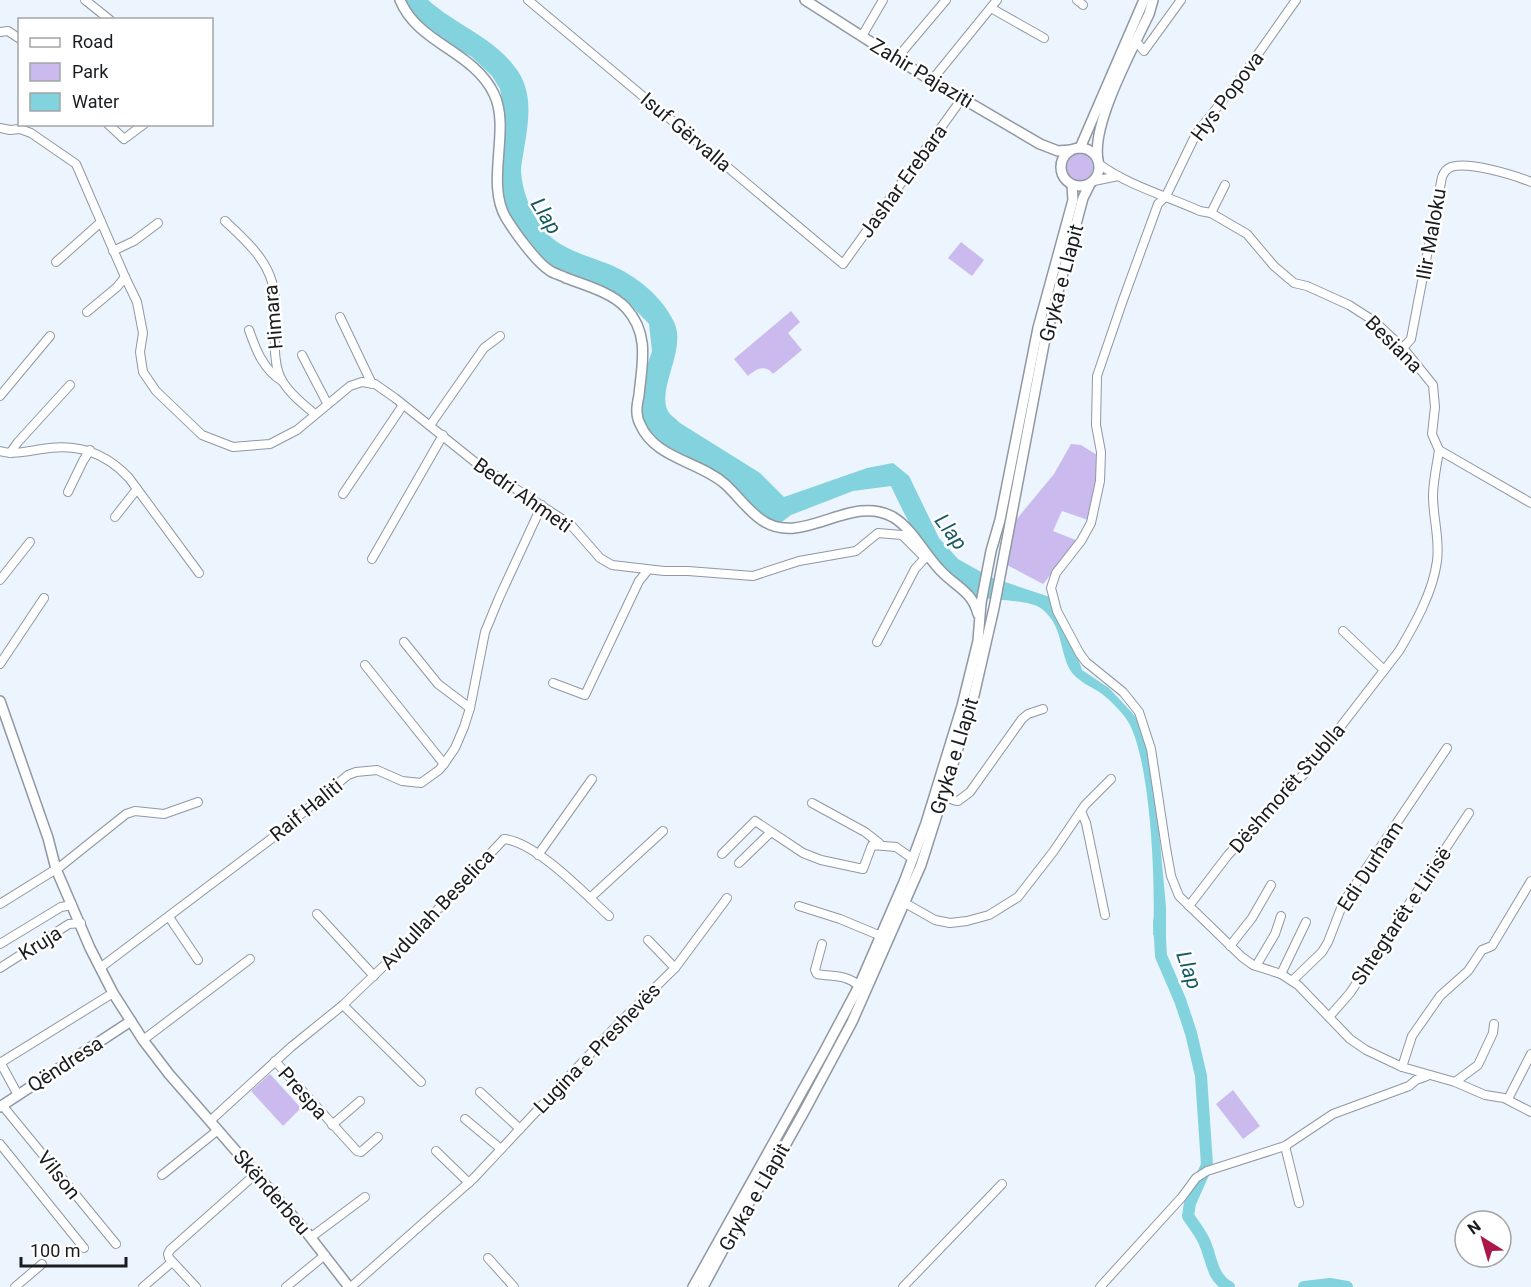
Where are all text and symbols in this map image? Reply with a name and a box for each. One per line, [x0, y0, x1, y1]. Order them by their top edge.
legend [18, 18, 213, 126]
text: Road [72, 31, 113, 52]
street label: Zahir Pajaziti [866, 33, 978, 113]
street label: Hys Popova [1186, 47, 1268, 145]
text: Park [72, 61, 109, 82]
street label: Isuf Gërvalla [636, 87, 736, 177]
text: Water [72, 91, 119, 112]
street label: Jashar Erebara [854, 120, 952, 242]
street label: Ilir Maloku [1411, 186, 1451, 282]
water label: Llap [526, 193, 566, 239]
street label: Gryka e Llapit [1034, 222, 1088, 344]
street label: Himara [258, 284, 288, 350]
street label: Besiana [1360, 310, 1428, 378]
street label: Bedri Ahmeti [469, 452, 577, 538]
water label: Llap [930, 509, 972, 555]
street label: Gryka e Llapit [925, 695, 983, 817]
street label: Dëshmorët Stublla [1224, 718, 1350, 858]
street label: Raif Haliti [265, 774, 347, 846]
street label: Edi Durham [1332, 816, 1408, 916]
street label: Shtegtarët e Lirisë [1346, 842, 1456, 990]
street label: Avdullah Beselica [375, 844, 499, 974]
street label: Kruja [14, 921, 66, 965]
water label: Llap [1171, 948, 1207, 992]
street label: Lugina e Preshevës [529, 978, 665, 1118]
street label: Qëndresa [23, 1031, 107, 1097]
street label: Prespa [273, 1062, 333, 1124]
street label: Gryka e Llapit [713, 1139, 795, 1255]
street label: Skënderbeu [229, 1145, 315, 1239]
street label: Vilson [32, 1146, 86, 1204]
north arrow [1453, 1209, 1513, 1269]
text: N [1464, 1216, 1485, 1238]
scale bar [21, 1230, 126, 1268]
text: 100 m [30, 1240, 81, 1261]

